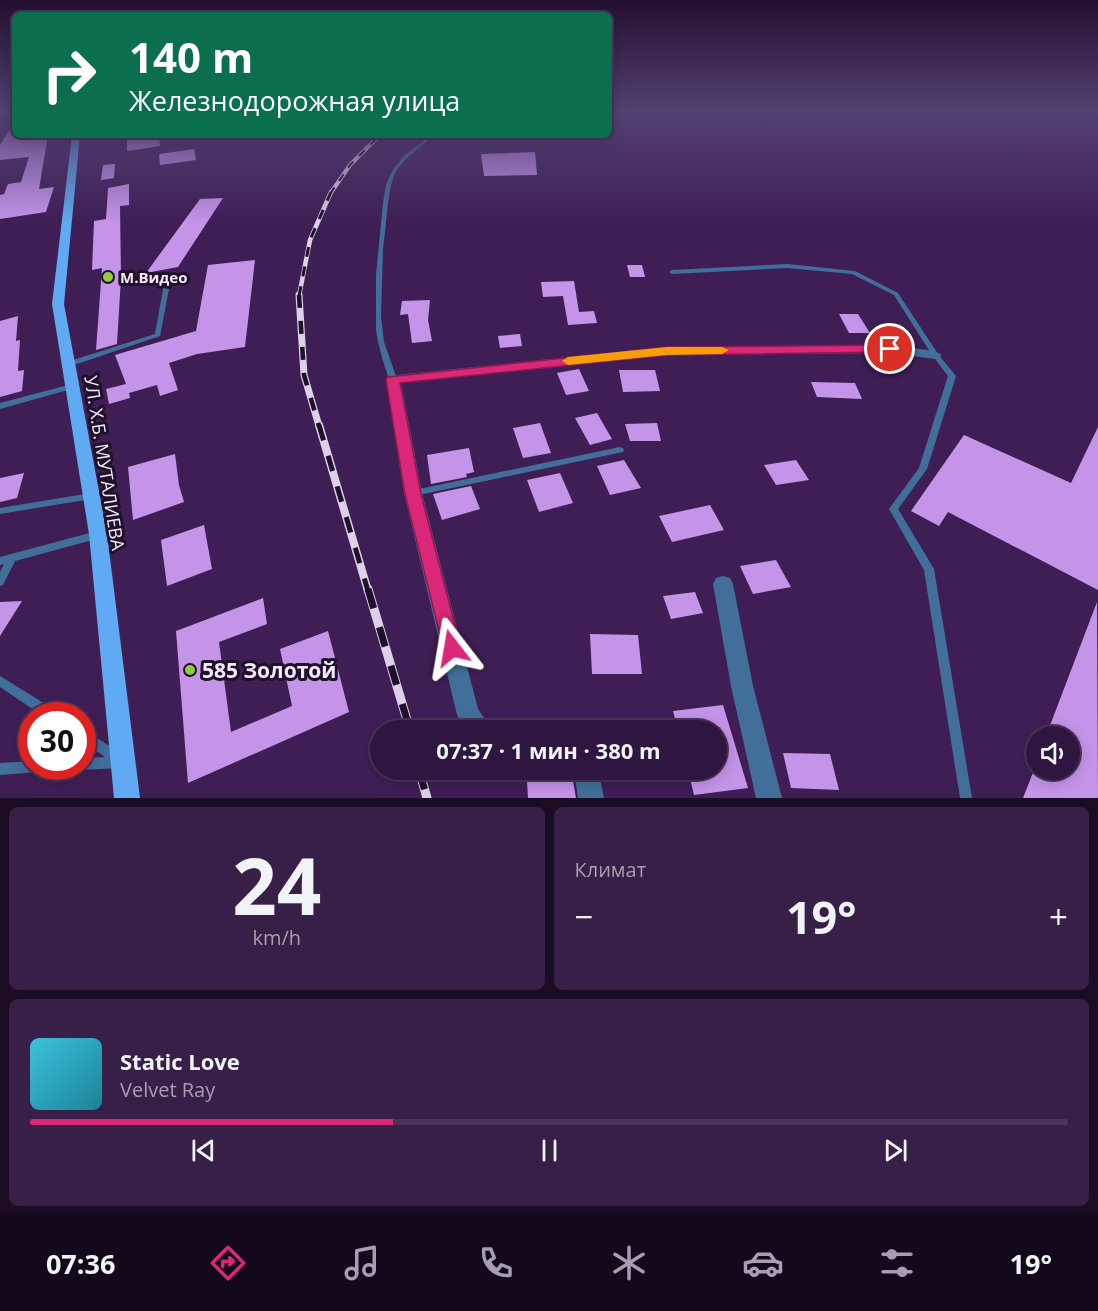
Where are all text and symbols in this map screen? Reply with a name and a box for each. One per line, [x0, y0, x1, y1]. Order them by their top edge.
text: 140 m [129, 28, 253, 85]
icon: right [30, 36, 108, 114]
text: Железнодорожная улица [129, 82, 460, 119]
place label: М.Видео [120, 267, 187, 287]
marker: М.Видео [101, 270, 115, 284]
pin [864, 323, 915, 374]
icon: arrive [873, 332, 906, 365]
street label: УЛ. Х.Б. МУТАЛИЕВА [79, 374, 131, 553]
position arrow [420, 616, 484, 680]
place label: 585 Золотой [202, 656, 336, 684]
marker: 585 Золотой [183, 663, 197, 677]
speed limit sign: 30 [18, 702, 96, 780]
map controls [1026, 726, 1080, 780]
button: sound [1026, 726, 1080, 780]
text: 07:37 · 1 мин · 380 m [436, 735, 661, 765]
text: 24 [232, 832, 321, 938]
text: Климат [575, 856, 646, 883]
text: 19° [786, 886, 857, 947]
text: − [575, 894, 593, 939]
text: + [1049, 894, 1068, 939]
text: km/h [252, 924, 301, 951]
text: Static Love [120, 1046, 240, 1076]
text: Velvet Ray [120, 1076, 215, 1103]
icon: previous [187, 1134, 220, 1167]
icon: pause [533, 1134, 566, 1167]
icon: next [879, 1134, 912, 1167]
icon: directions [207, 1242, 249, 1284]
icon: music [341, 1242, 383, 1284]
icon: phone [475, 1242, 517, 1284]
icon: climate [608, 1242, 650, 1284]
icon: car [742, 1242, 784, 1284]
icon: filters [876, 1242, 918, 1284]
text: 07:36 [46, 1245, 115, 1282]
text: 19° [1010, 1245, 1052, 1282]

